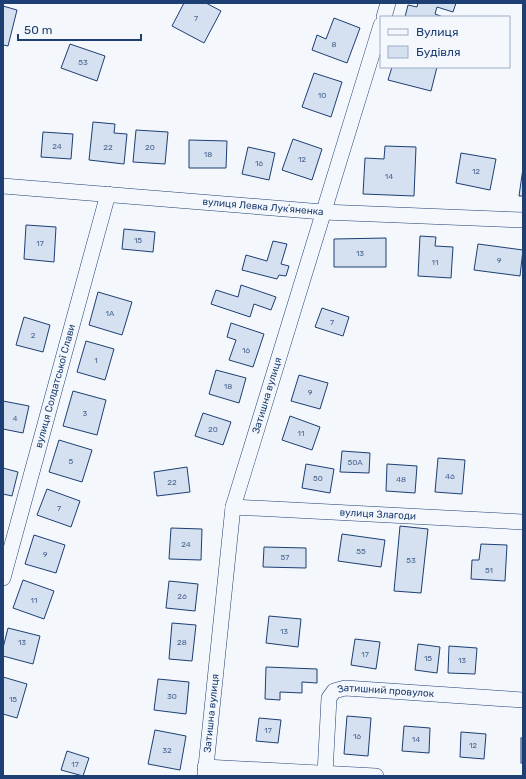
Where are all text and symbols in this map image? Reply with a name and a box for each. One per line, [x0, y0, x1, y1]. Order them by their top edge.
house number: 7 [194, 14, 198, 23]
scale bar [18, 16, 141, 42]
legend [380, 16, 510, 68]
text: 50 m [24, 23, 52, 37]
text: Вулиця [416, 25, 458, 39]
house number: 8 [331, 40, 337, 49]
text: Будівля [416, 45, 461, 59]
house number: 53 [78, 58, 88, 67]
house number: 10 [318, 91, 326, 100]
house number: 24 [52, 142, 62, 151]
house number: 22 [103, 143, 113, 152]
house number: 20 [145, 143, 155, 152]
house number: 18 [204, 150, 212, 159]
house number: 12 [298, 155, 306, 164]
house number: 16 [255, 159, 263, 168]
house number: 12 [472, 167, 480, 176]
house number: 14 [385, 172, 393, 181]
street label: вулиця Левка Лукʼяненка [202, 196, 324, 218]
house number: 15 [134, 236, 142, 245]
house number: 17 [36, 239, 44, 248]
house number: 13 [356, 249, 364, 258]
house number: 9 [497, 256, 502, 265]
house number: 11 [432, 258, 438, 267]
house number: 1А [106, 309, 115, 318]
house number: 7 [330, 318, 334, 327]
street label: вулиця Солдатської Слави [33, 323, 78, 449]
house number: 2 [31, 331, 36, 340]
house number: 16 [242, 346, 250, 355]
house number: 1 [94, 356, 98, 365]
street label: Затишна вулиця [250, 356, 285, 435]
house number: 18 [224, 382, 232, 391]
house number: 9 [308, 388, 313, 397]
house number: 3 [83, 409, 88, 418]
house number: 4 [13, 414, 18, 423]
house number: 20 [208, 425, 218, 434]
house number: 11 [298, 429, 304, 438]
house number: 5 [69, 457, 74, 466]
house number: 50А [347, 458, 363, 467]
house number: 46 [445, 472, 455, 481]
house number: 50 [313, 474, 323, 483]
house number: 48 [396, 475, 406, 484]
house number: 22 [167, 478, 177, 487]
house number: 7 [57, 504, 61, 513]
street label: вулиця Злагоди [339, 507, 416, 522]
house number: 24 [181, 540, 191, 549]
house number: 55 [356, 547, 366, 556]
house number: 9 [43, 550, 48, 559]
house number: 57 [281, 553, 289, 562]
house number: 53 [406, 556, 416, 565]
house number: 51 [485, 566, 493, 575]
house number: 26 [177, 592, 187, 601]
house number: 11 [31, 596, 37, 605]
house number: 13 [280, 627, 288, 636]
house number: 13 [18, 638, 26, 647]
house number: 28 [177, 638, 187, 647]
house number: 17 [361, 650, 369, 659]
house number: 15 [424, 654, 432, 663]
house number: 13 [458, 656, 466, 665]
street label: Затишна вулиця [201, 673, 222, 753]
street label: Затишний провулок [336, 682, 435, 700]
house number: 30 [167, 692, 177, 701]
house number: 15 [9, 695, 17, 704]
house number: 17 [264, 726, 272, 735]
house number: 16 [353, 732, 361, 741]
house number: 14 [412, 735, 420, 744]
house number: 12 [469, 741, 477, 750]
house number: 32 [162, 746, 172, 755]
house number: 17 [71, 760, 79, 769]

